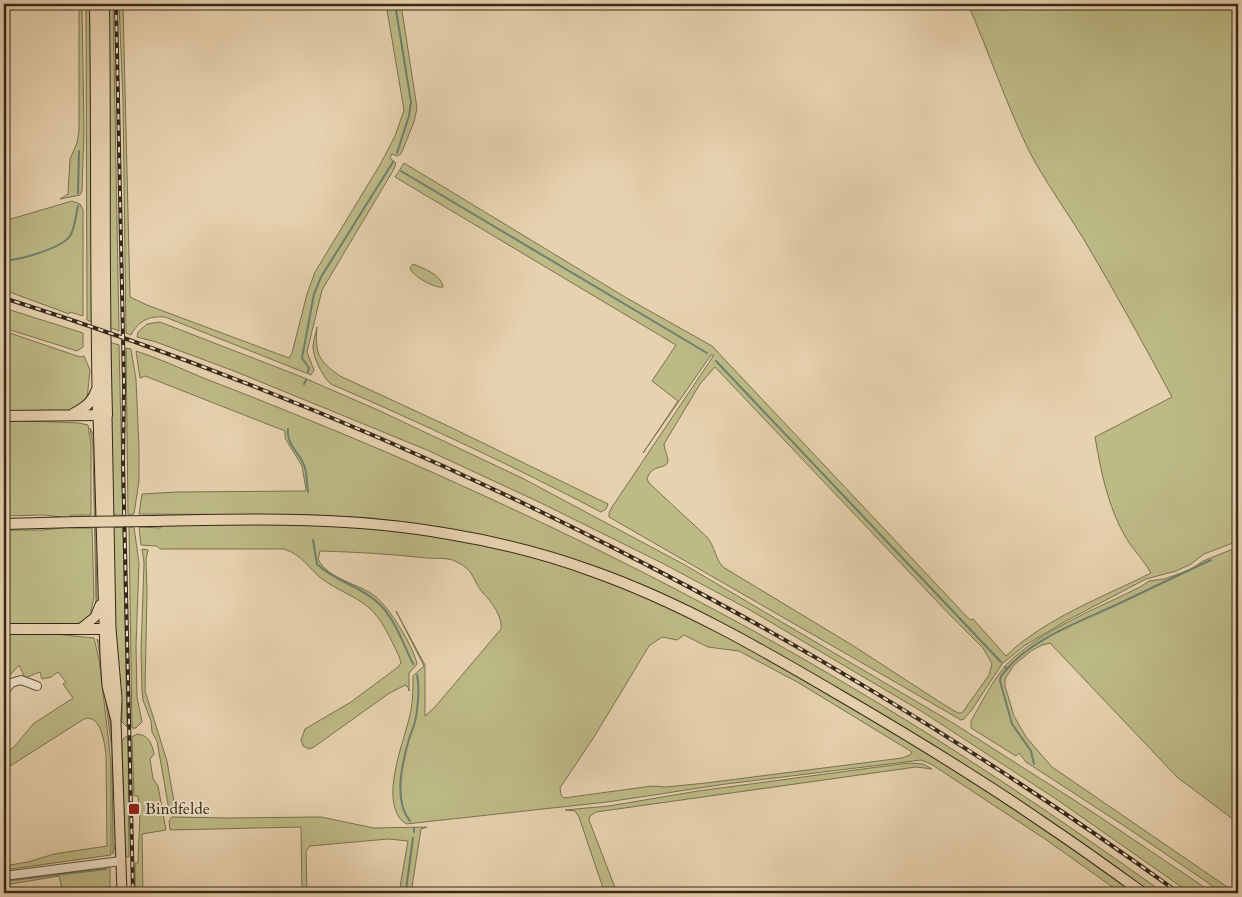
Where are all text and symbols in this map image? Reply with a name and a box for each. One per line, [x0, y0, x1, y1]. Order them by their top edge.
place label: Bindfelde [145, 798, 210, 820]
marker: Bindfelde [127, 802, 141, 816]

